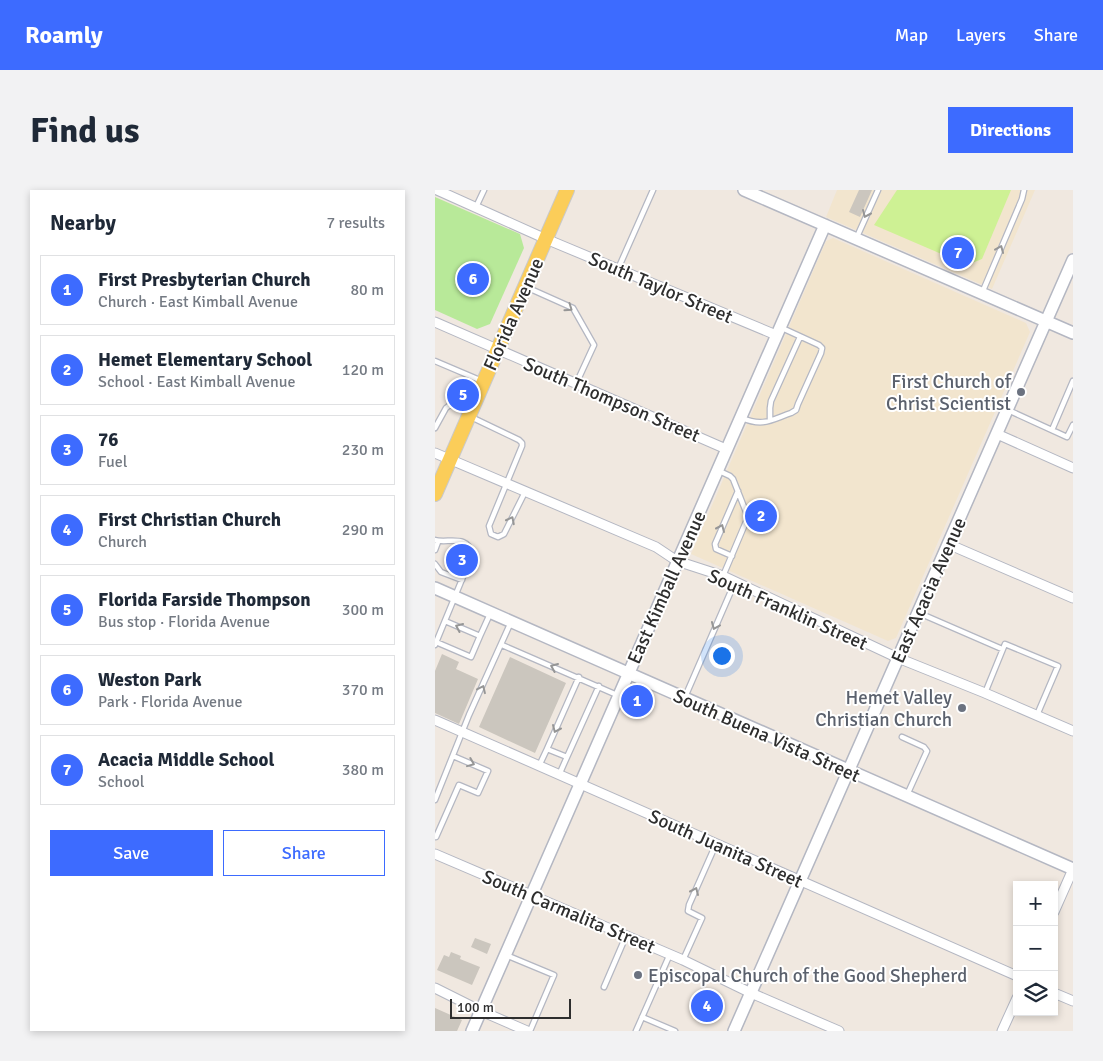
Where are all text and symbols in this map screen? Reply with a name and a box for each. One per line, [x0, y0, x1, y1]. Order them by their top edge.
text: Roamly [25, 20, 103, 50]
text: Map [895, 24, 928, 46]
text: Layers [956, 24, 1006, 46]
text: Share [1034, 24, 1078, 46]
button: Directions [948, 107, 1073, 153]
text: Find us [30, 109, 140, 152]
one-way arrow [862, 209, 873, 218]
text: Nearby [50, 210, 116, 236]
text: 7 results [326, 213, 385, 233]
pin: 7 [942, 234, 974, 272]
one-way arrow [994, 245, 1005, 254]
street label: South Taylor Street [585, 247, 737, 329]
street label: Florida Avenue [478, 254, 549, 375]
pin: 6 [457, 260, 489, 298]
text: First Presbyterian Church [98, 268, 311, 292]
text: 1 [63, 280, 71, 300]
text: 80 m [350, 280, 384, 300]
text: Church · East Kimball Avenue [98, 292, 298, 312]
one-way arrow [564, 301, 573, 311]
text: Hemet Elementary School [98, 348, 312, 372]
street label: South Thompson Street [520, 352, 704, 448]
text: 2 [63, 360, 71, 380]
text: 120 m [342, 360, 384, 380]
place label: First Church of Christ Scientist [886, 370, 1013, 416]
text: School · East Kimball Avenue [98, 372, 296, 392]
pin: 5 [447, 376, 479, 414]
marker: First Church of Christ Scientist [1015, 386, 1027, 398]
text: 76 [98, 428, 119, 452]
text: 3 [63, 440, 71, 460]
text: 230 m [342, 440, 384, 460]
text: Fuel [98, 452, 127, 472]
pin: 2 [745, 497, 777, 535]
street label: East Kimball Avenue [622, 507, 711, 668]
text: First Christian Church [98, 508, 281, 532]
street label: East Acacia Avenue [886, 514, 972, 667]
one-way arrow [505, 516, 515, 525]
text: 4 [63, 520, 71, 540]
text: 290 m [342, 520, 384, 540]
one-way arrow [715, 524, 726, 533]
text: Church [98, 532, 147, 552]
pin: 3 [446, 541, 478, 579]
street label: South Franklin Street [704, 564, 871, 656]
text: Florida Farside Thompson [98, 588, 311, 612]
text: 5 [63, 600, 71, 620]
text: 300 m [342, 600, 384, 620]
text: Bus stop · Florida Avenue [98, 612, 270, 632]
one-way arrow [711, 621, 722, 630]
one-way arrow [455, 622, 464, 633]
your location [709, 643, 735, 669]
one-way arrow [550, 662, 559, 673]
text: Weston Park [98, 668, 202, 692]
text: 6 [63, 680, 71, 700]
text: 370 m [342, 680, 384, 700]
pin: 1 [621, 682, 653, 720]
street label: South Buena Vista Street [669, 684, 864, 788]
one-way arrow [476, 685, 486, 694]
place label: Hemet Valley Christian Church [815, 686, 952, 732]
text: Park · Florida Avenue [98, 692, 243, 712]
marker: Hemet Valley Christian Church [956, 702, 968, 714]
one-way arrow [552, 724, 563, 733]
text: Acacia Middle School [98, 748, 274, 772]
one-way arrow [466, 757, 475, 768]
text: 7 [63, 760, 71, 780]
text: 380 m [342, 760, 384, 780]
text: School [98, 772, 144, 792]
street label: South Juanita Street [645, 804, 807, 894]
button: Save [50, 830, 213, 876]
button: Share [223, 830, 385, 876]
street label: South Carmalita Street [479, 865, 659, 959]
map controls [1013, 881, 1058, 1016]
button: + [1013, 881, 1058, 926]
one-way arrow [688, 887, 699, 896]
button: − [1013, 926, 1058, 971]
place label: Episcopal Church of the Good Shepherd [648, 964, 967, 988]
marker: Episcopal Church of the Good Shepherd [632, 969, 644, 981]
button: layers [1013, 971, 1058, 1016]
pin: 4 [691, 987, 723, 1025]
scale bar [450, 996, 571, 1019]
text: 100 m [457, 999, 494, 1016]

